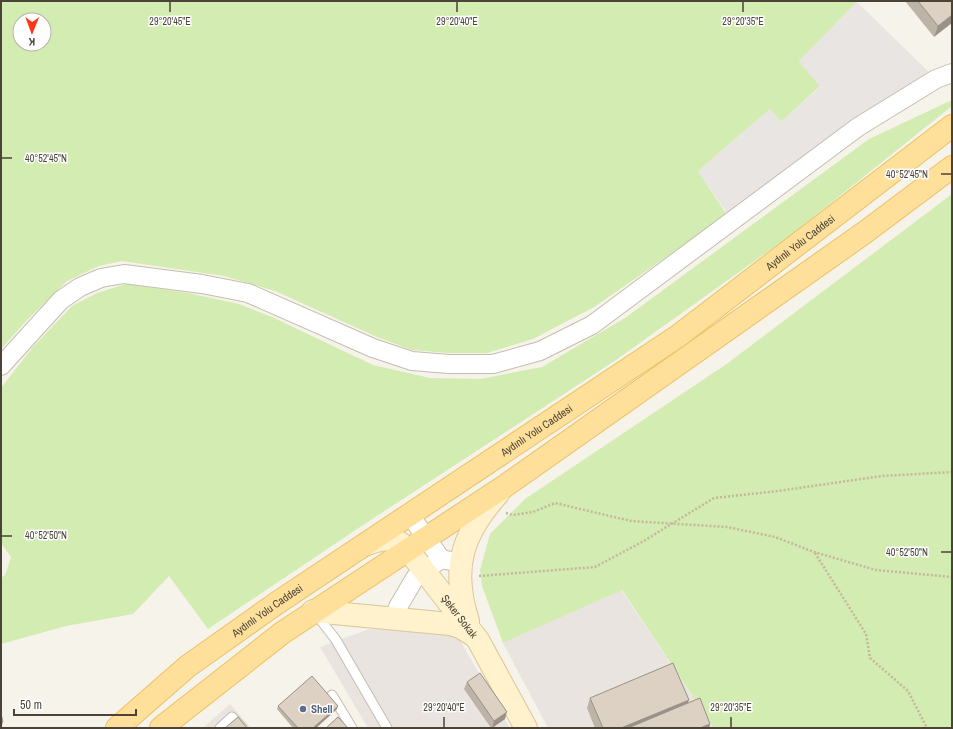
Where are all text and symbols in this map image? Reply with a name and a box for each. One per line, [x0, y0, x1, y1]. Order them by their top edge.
north arrow [12, 12, 52, 52]
text: 29°20'45"E [149, 15, 191, 28]
text: 29°20'40"E [436, 15, 478, 28]
text: 29°20'35"E [722, 15, 764, 28]
text: K [28, 35, 35, 49]
text: 40°52'45"N [25, 152, 67, 165]
text: 40°52'45"N [886, 168, 928, 181]
street label: Aydınlı Yolu Caddesi [762, 211, 838, 274]
street label: Aydınlı Yolu Caddesi [497, 401, 575, 460]
text: 40°52'50"N [25, 529, 67, 542]
text: 40°52'50"N [886, 546, 928, 559]
street label: Aydınlı Yolu Caddesi [228, 581, 305, 641]
street label: Şeker Sokak [438, 592, 481, 641]
scale bar [14, 691, 136, 717]
text: 50 m [20, 697, 42, 713]
text: 29°20'40"E [423, 701, 465, 714]
text: 29°20'35"E [710, 701, 752, 714]
place label: Shell [311, 702, 333, 716]
marker: Shell [298, 704, 308, 714]

